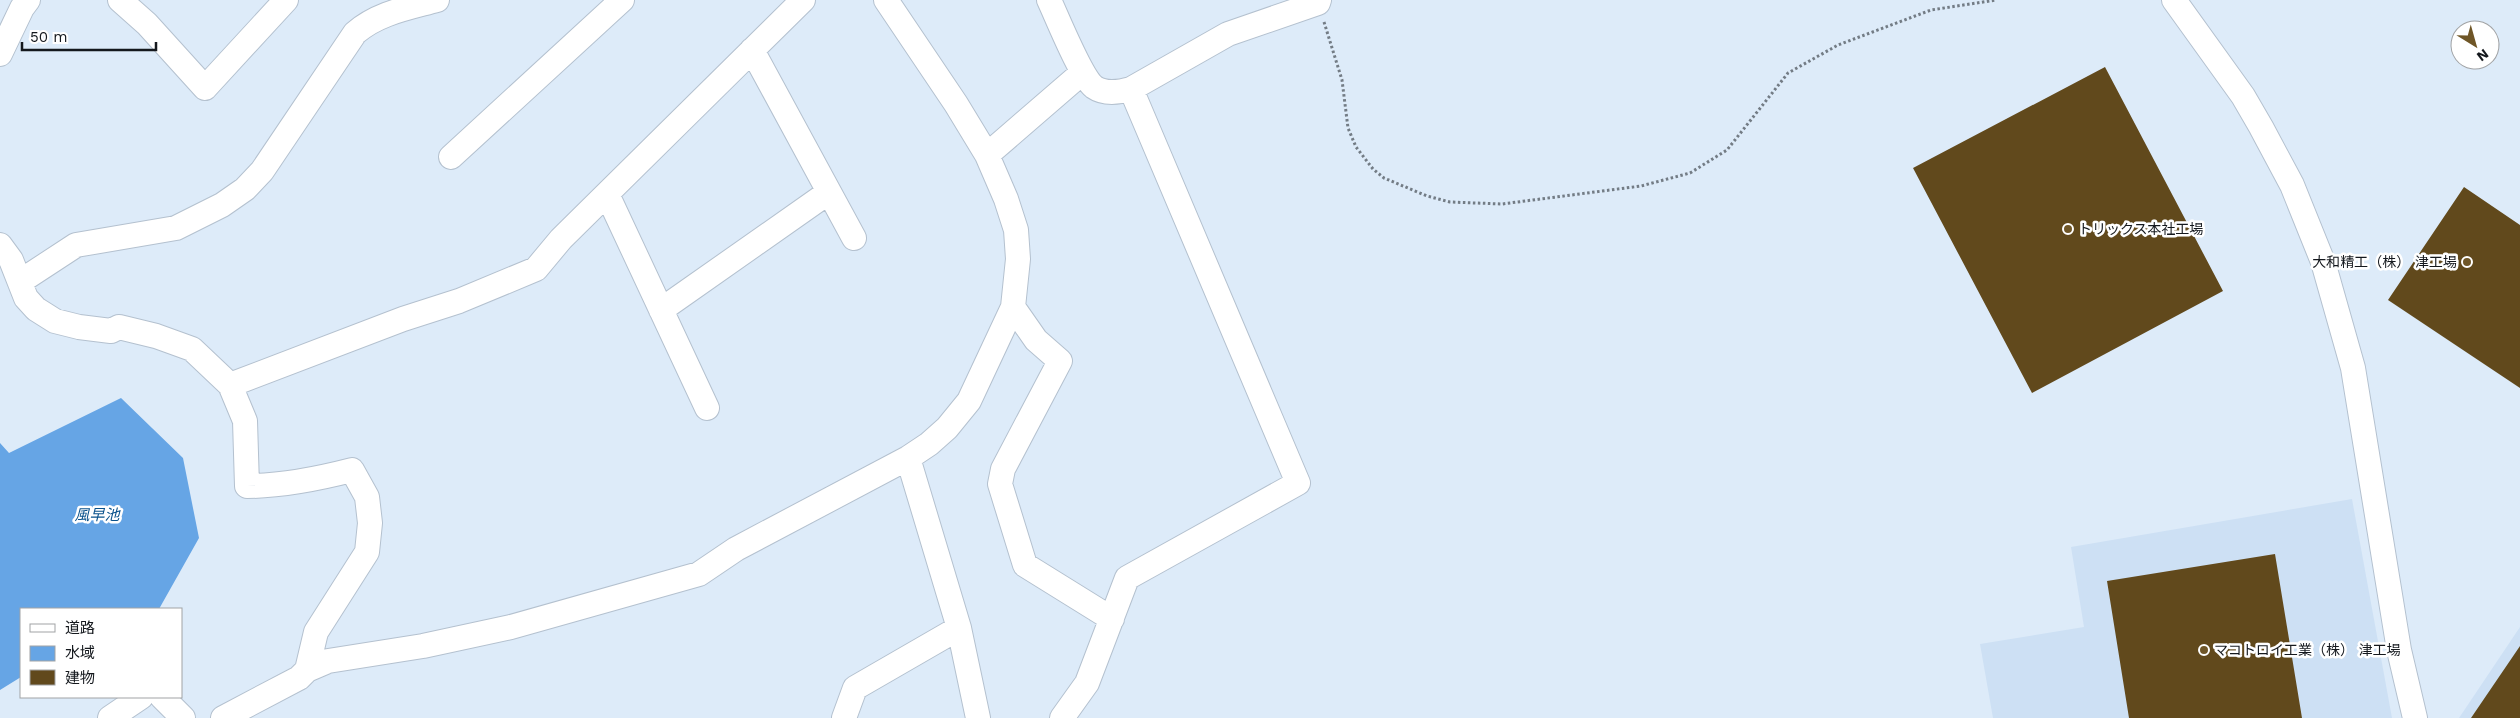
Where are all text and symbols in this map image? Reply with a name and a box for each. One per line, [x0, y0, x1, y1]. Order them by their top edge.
scale bar [22, 20, 156, 52]
north arrow [2450, 20, 2500, 70]
text: 50 m [30, 28, 67, 46]
text: N [2474, 46, 2492, 65]
place label: トリックス本社工場 [2078, 221, 2204, 237]
marker: トリックス本社工場 [2062, 223, 2074, 235]
place label: 大和精工（株） 津工場 [2312, 254, 2457, 270]
marker: 大和精工（株） 津工場 [2461, 256, 2473, 268]
water label: 風早池 [74, 506, 121, 524]
legend [20, 608, 182, 698]
text: 道路 [65, 619, 95, 637]
place label: マコトロイ工業（株） 津工場 [2214, 642, 2401, 658]
text: 水域 [65, 644, 95, 662]
marker: マコトロイ工業（株） 津工場 [2198, 644, 2210, 656]
text: 建物 [65, 669, 95, 687]

